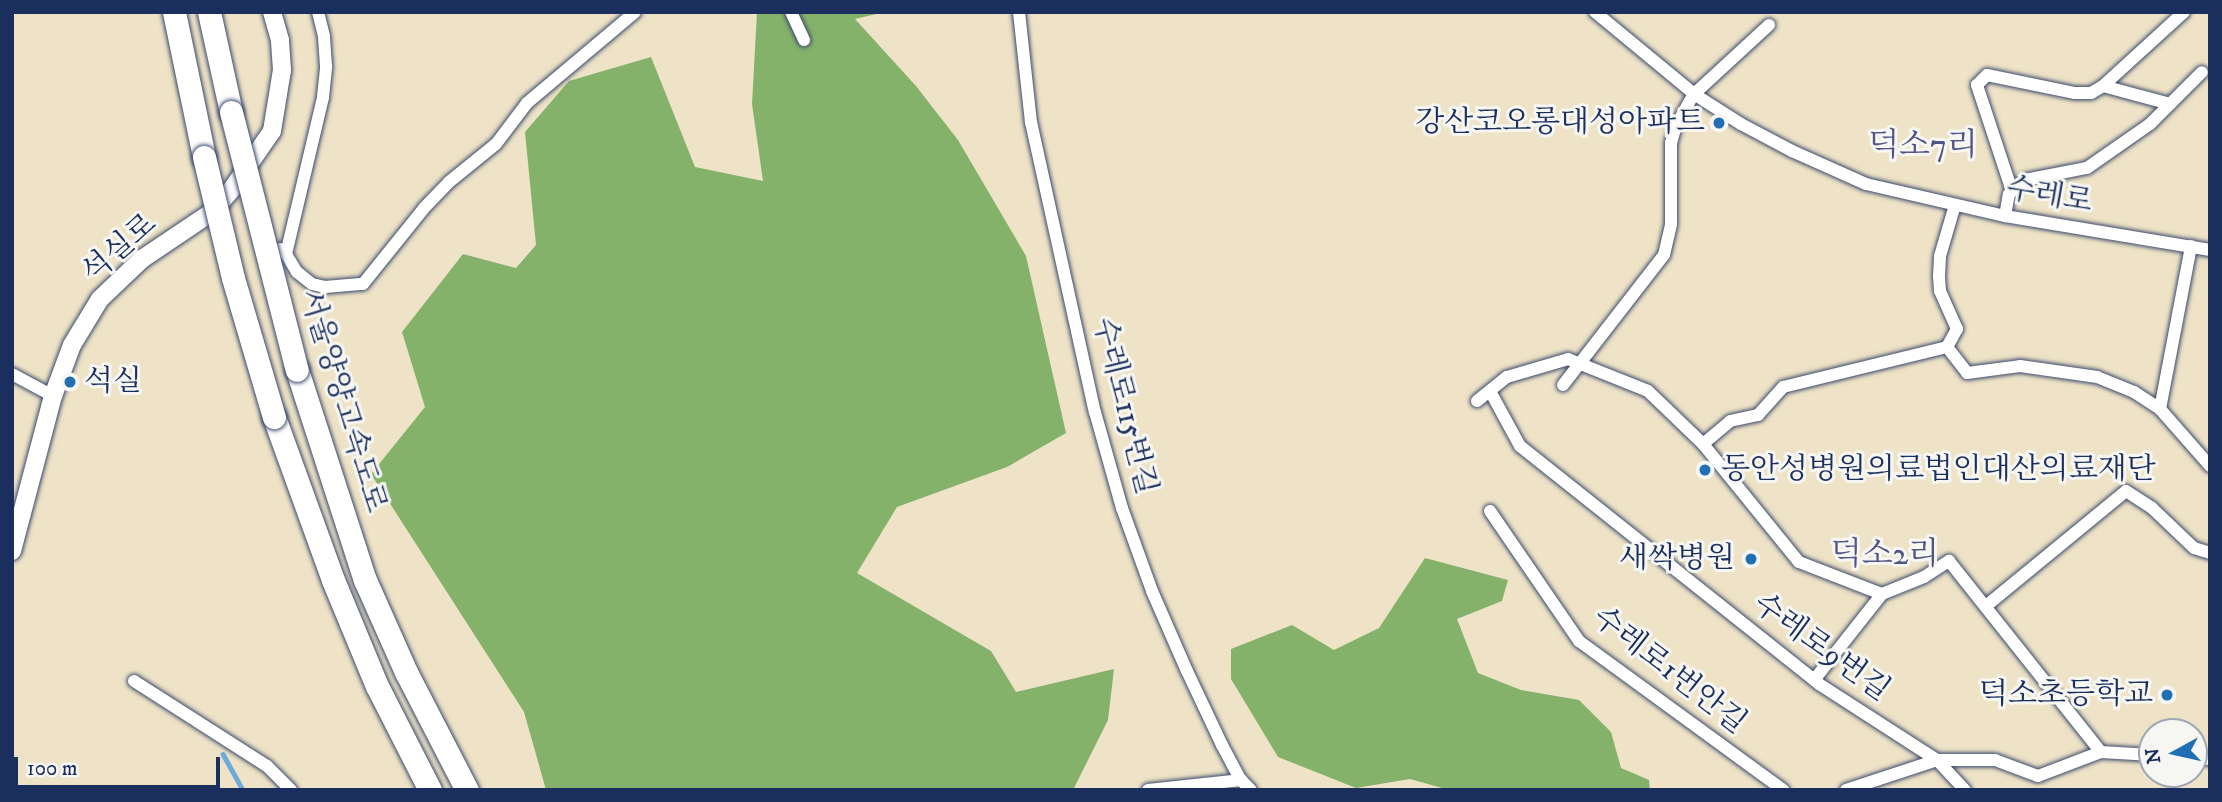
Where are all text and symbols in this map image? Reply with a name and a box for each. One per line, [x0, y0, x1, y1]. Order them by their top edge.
place label: 강산코오롱대성아파트 [1415, 105, 1705, 141]
marker: 강산코오롱대성아파트 [1711, 115, 1727, 131]
district label: 덕소7리 [1868, 127, 1978, 165]
street label: 수레로 [2003, 171, 2095, 221]
street label: 석실로 [75, 207, 165, 291]
street label: 서울양양고속도로 [291, 285, 393, 517]
street label: 수레로115번길 [1085, 314, 1163, 498]
place label: 석실 [84, 364, 142, 400]
marker: 석실 [62, 374, 78, 390]
place label: 동안성병원의료법인대산의료재단 [1721, 452, 2156, 488]
marker: 동안성병원의료법인대산의료재단 [1695, 460, 1715, 480]
district label: 덕소2리 [1831, 536, 1939, 574]
place label: 새싹병원 [1619, 541, 1735, 577]
marker: 새싹병원 [1741, 549, 1761, 569]
street label: 수레로9번길 [1746, 586, 1896, 710]
street label: 수레로1번안길 [1585, 600, 1753, 742]
place label: 덕소초등학교 [1979, 677, 2153, 713]
marker: 덕소초등학교 [2159, 687, 2175, 703]
north arrow [2138, 718, 2208, 788]
scale bar [18, 742, 224, 786]
text: N [2141, 746, 2166, 765]
text: 100 m [27, 756, 78, 782]

